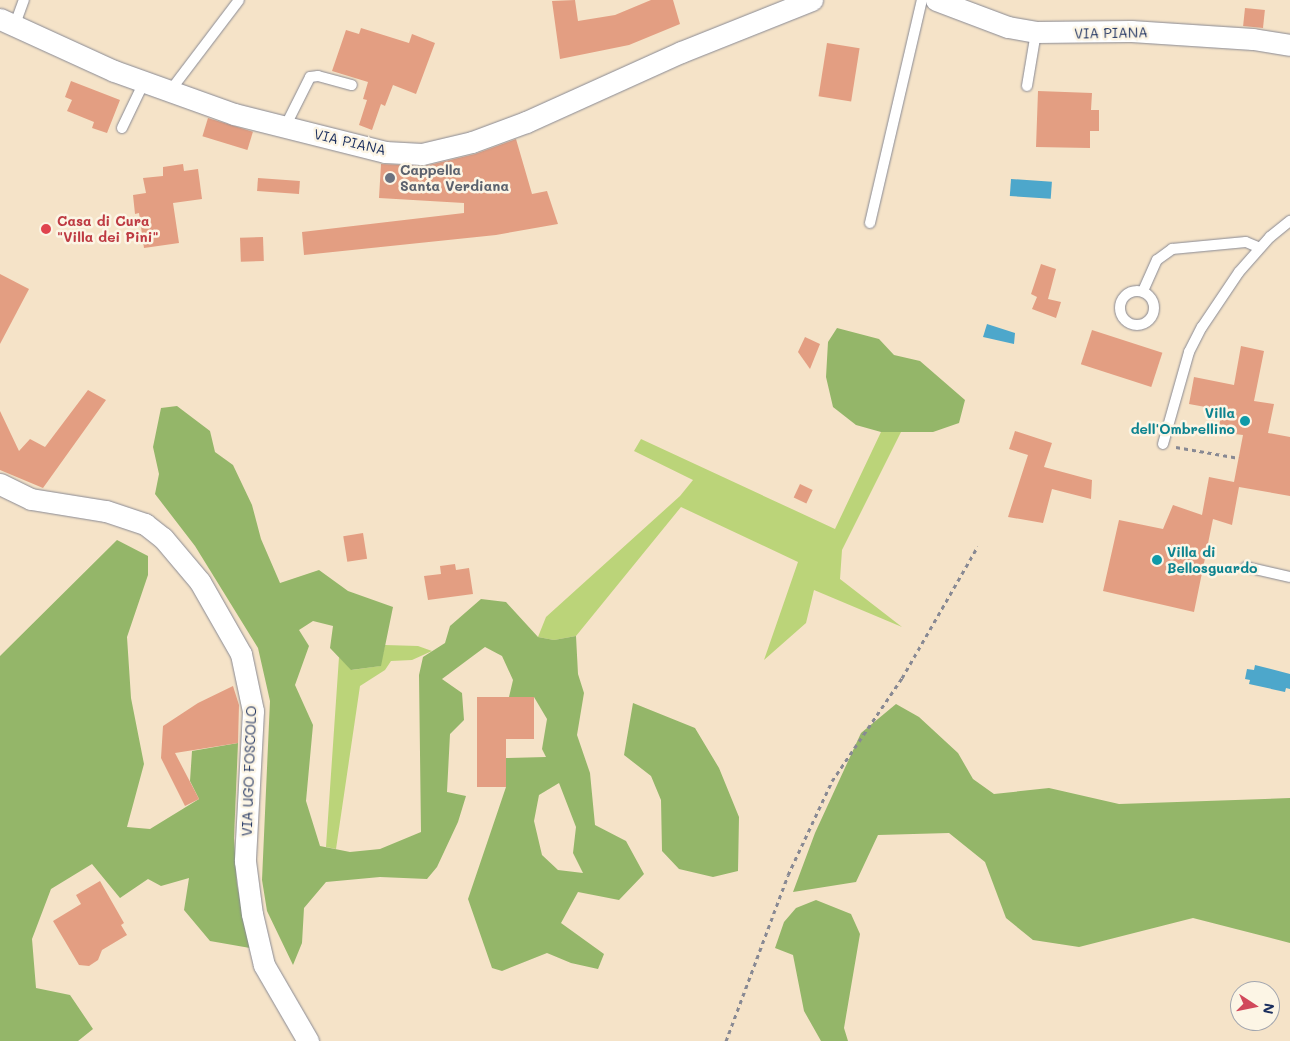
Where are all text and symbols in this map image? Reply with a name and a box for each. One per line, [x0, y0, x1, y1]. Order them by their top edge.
street label: VIA PIANA [1074, 24, 1148, 42]
street label: VIA PIANA [312, 126, 388, 158]
place label: Cappella Santa Verdiana [400, 162, 509, 194]
marker: Cappella Santa Verdiana [384, 172, 396, 184]
place label: Casa di Cura "Villa dei Pini" [57, 213, 159, 246]
marker: Casa di Cura "Villa dei Pini" [39, 222, 53, 236]
place label: Villa dell'Ombrellino [1131, 405, 1235, 438]
marker: Villa dell'Ombrellino [1239, 415, 1251, 427]
place label: Villa di Bellosguardo [1167, 544, 1258, 576]
marker: Villa di Bellosguardo [1151, 554, 1163, 566]
street label: VIA UGO FOSCOLO [238, 705, 260, 837]
north arrow [1230, 981, 1280, 1031]
text: N [1259, 1002, 1280, 1016]

